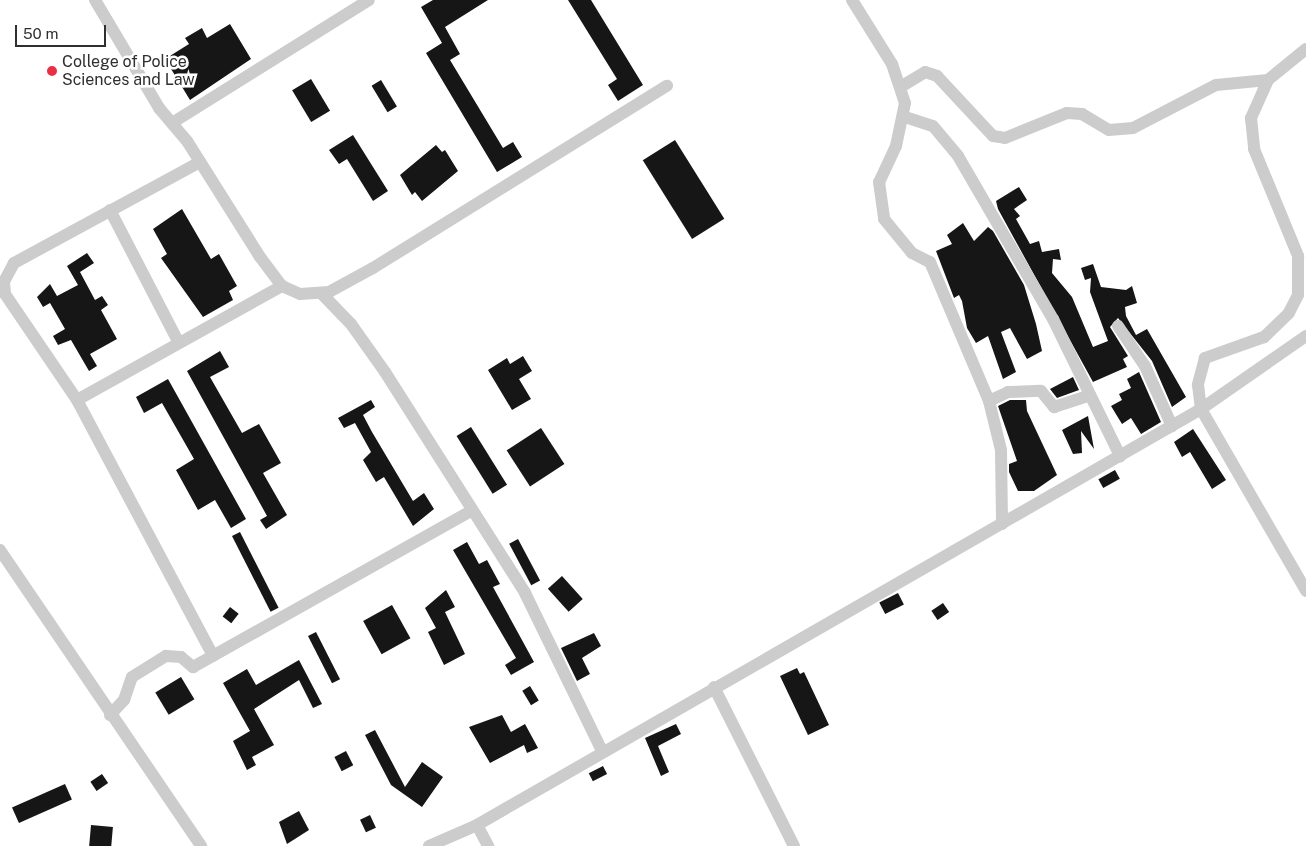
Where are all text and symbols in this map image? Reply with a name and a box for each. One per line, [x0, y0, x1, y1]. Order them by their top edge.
scale bar [18, 15, 109, 47]
text: 50 m [23, 25, 58, 42]
place label: College of Police Sciences and Law [62, 52, 195, 90]
marker: College of Police Sciences and Law [46, 65, 58, 77]

